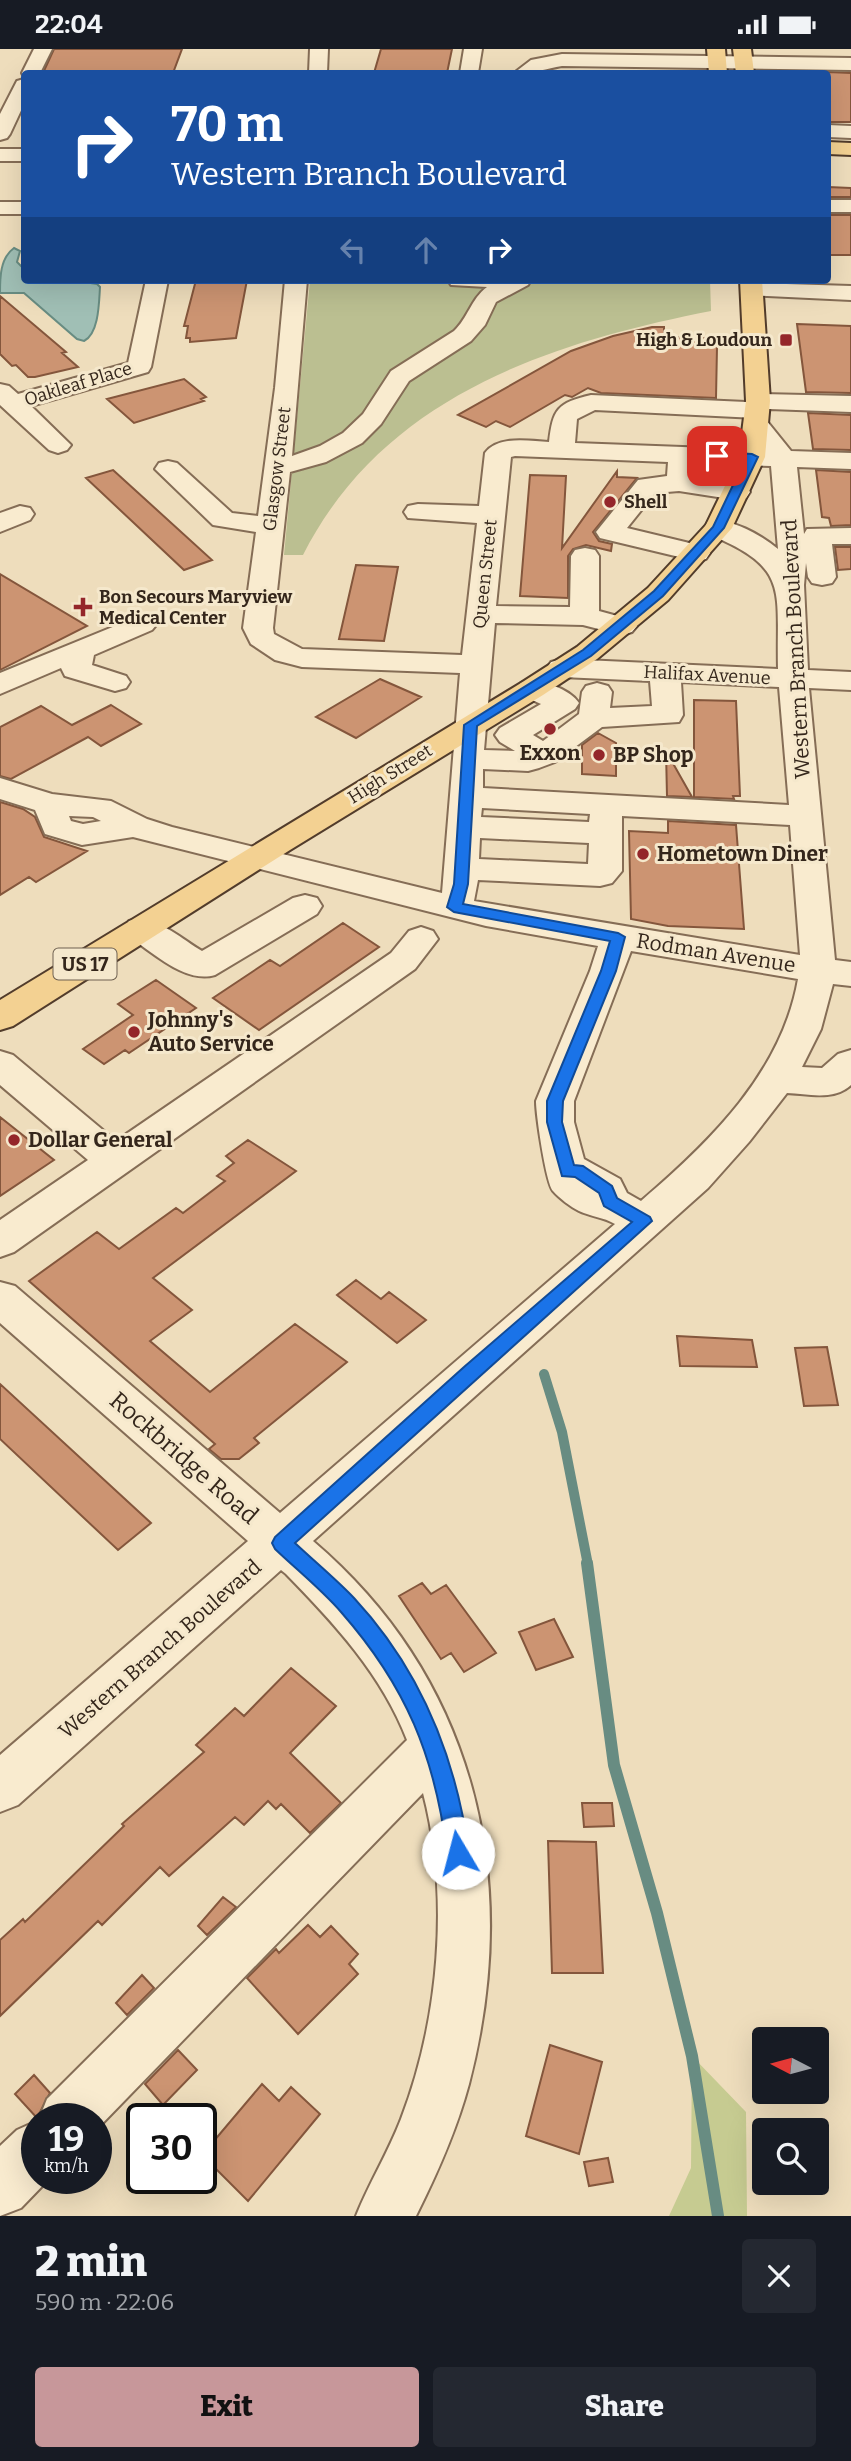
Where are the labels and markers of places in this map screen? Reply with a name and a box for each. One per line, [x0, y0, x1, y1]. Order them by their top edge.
place label: High & Loudoun [636, 329, 772, 351]
marker: High & Loudoun [778, 332, 794, 348]
pin [687, 426, 747, 486]
place label: Shell [624, 491, 668, 513]
marker: Shell [602, 494, 618, 510]
place label: Bon Secours Maryview Medical Center [99, 586, 293, 629]
marker: Bon Secours Maryview Medical Center [73, 597, 93, 617]
marker: Exxon [542, 721, 558, 737]
place label: Exxon [519, 740, 581, 766]
place label: BP Shop [613, 742, 694, 768]
marker: BP Shop [591, 747, 607, 763]
place label: Hometown Diner [657, 841, 828, 867]
marker: Hometown Diner [635, 846, 651, 862]
place label: Johnny's Auto Service [147, 1007, 274, 1057]
marker: Johnny's Auto Service [126, 1024, 142, 1040]
place label: Dollar General [28, 1127, 173, 1153]
marker: Dollar General [6, 1132, 22, 1148]

